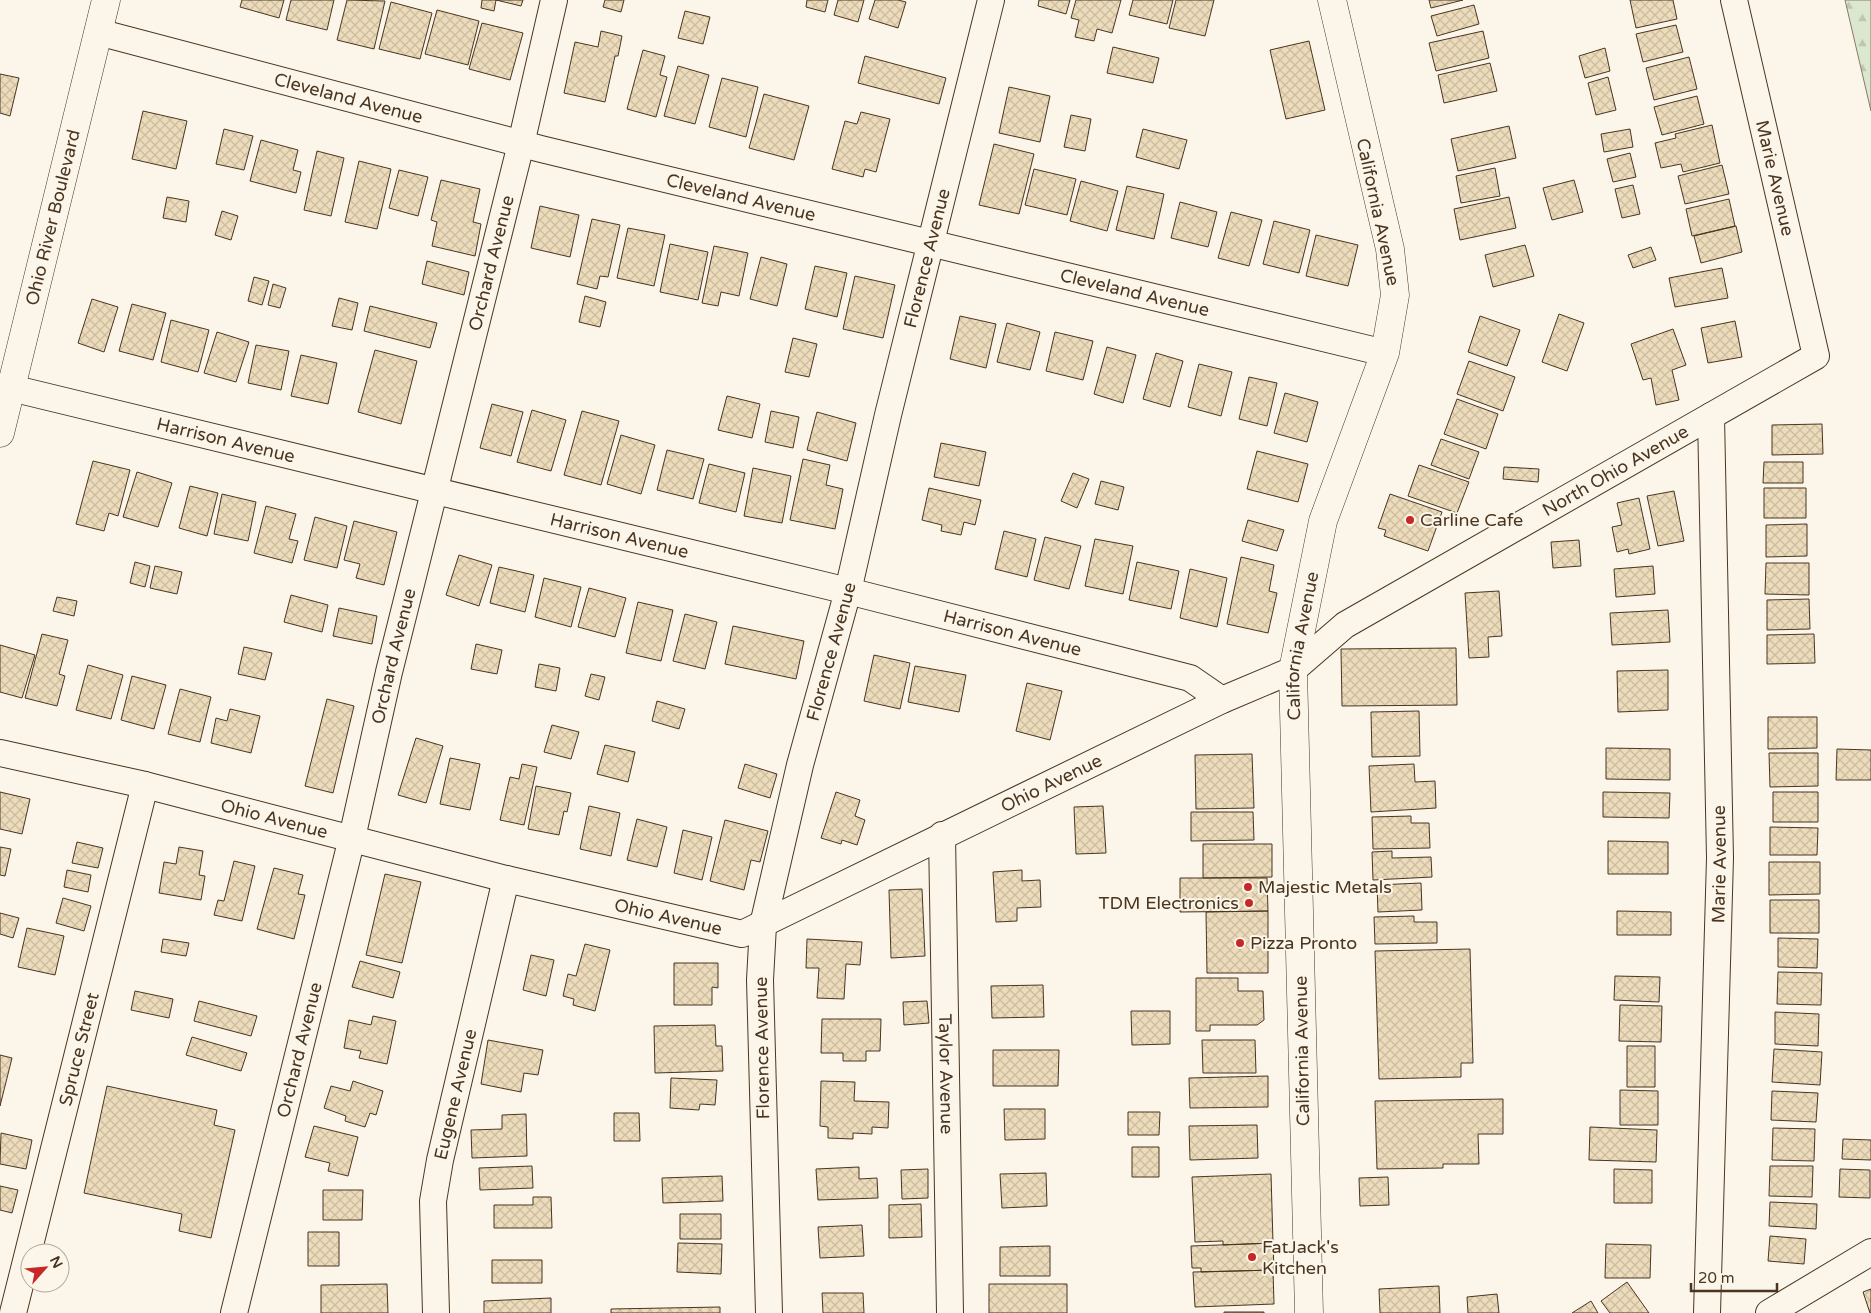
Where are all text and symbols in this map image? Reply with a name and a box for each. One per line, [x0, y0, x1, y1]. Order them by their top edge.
street label: Cleveland Avenue [272, 68, 425, 128]
street label: Marie Avenue [1751, 118, 1799, 238]
street label: Ohio River Boulevard [21, 127, 85, 308]
street label: California Avenue [1352, 136, 1404, 288]
street label: Cleveland Avenue [664, 169, 818, 226]
street label: Florence Avenue [899, 186, 955, 330]
street label: Orchard Avenue [464, 193, 519, 333]
street label: Cleveland Avenue [1058, 264, 1212, 321]
street label: Harrison Avenue [154, 413, 297, 467]
street label: North Ohio Avenue [1538, 420, 1692, 521]
street label: Harrison Avenue [548, 508, 691, 563]
place label: Carline Cafe [1420, 509, 1523, 531]
marker: Carline Cafe [1404, 514, 1416, 526]
street label: California Avenue [1282, 570, 1324, 721]
street label: Florence Avenue [802, 580, 861, 723]
street label: Orchard Avenue [367, 586, 421, 726]
street label: Harrison Avenue [941, 605, 1084, 661]
street label: Ohio Avenue [997, 749, 1106, 817]
street label: Ohio Avenue [218, 794, 330, 843]
street label: Marie Avenue [1707, 805, 1731, 924]
place label: Majestic Metals [1258, 876, 1392, 898]
marker: Majestic Metals [1242, 881, 1254, 893]
place label: TDM Electronics [1099, 892, 1239, 914]
street label: Ohio Avenue [612, 894, 724, 940]
marker: TDM Electronics [1243, 897, 1255, 909]
place label: Pizza Pronto [1250, 932, 1357, 954]
marker: Pizza Pronto [1234, 937, 1246, 949]
street label: Florence Avenue [750, 976, 774, 1120]
street label: California Avenue [1290, 976, 1314, 1126]
street label: Orchard Avenue [272, 980, 327, 1120]
street label: Spruce Street [54, 990, 104, 1108]
street label: Taylor Avenue [934, 1013, 958, 1134]
street label: Eugene Avenue [429, 1027, 481, 1162]
place label: FatJack's Kitchen [1262, 1236, 1339, 1279]
north arrow [20, 1243, 70, 1293]
marker: FatJack's Kitchen [1246, 1251, 1258, 1263]
text: N [46, 1253, 66, 1271]
scale bar [1691, 1260, 1777, 1292]
text: 20 m [1698, 1269, 1735, 1287]

